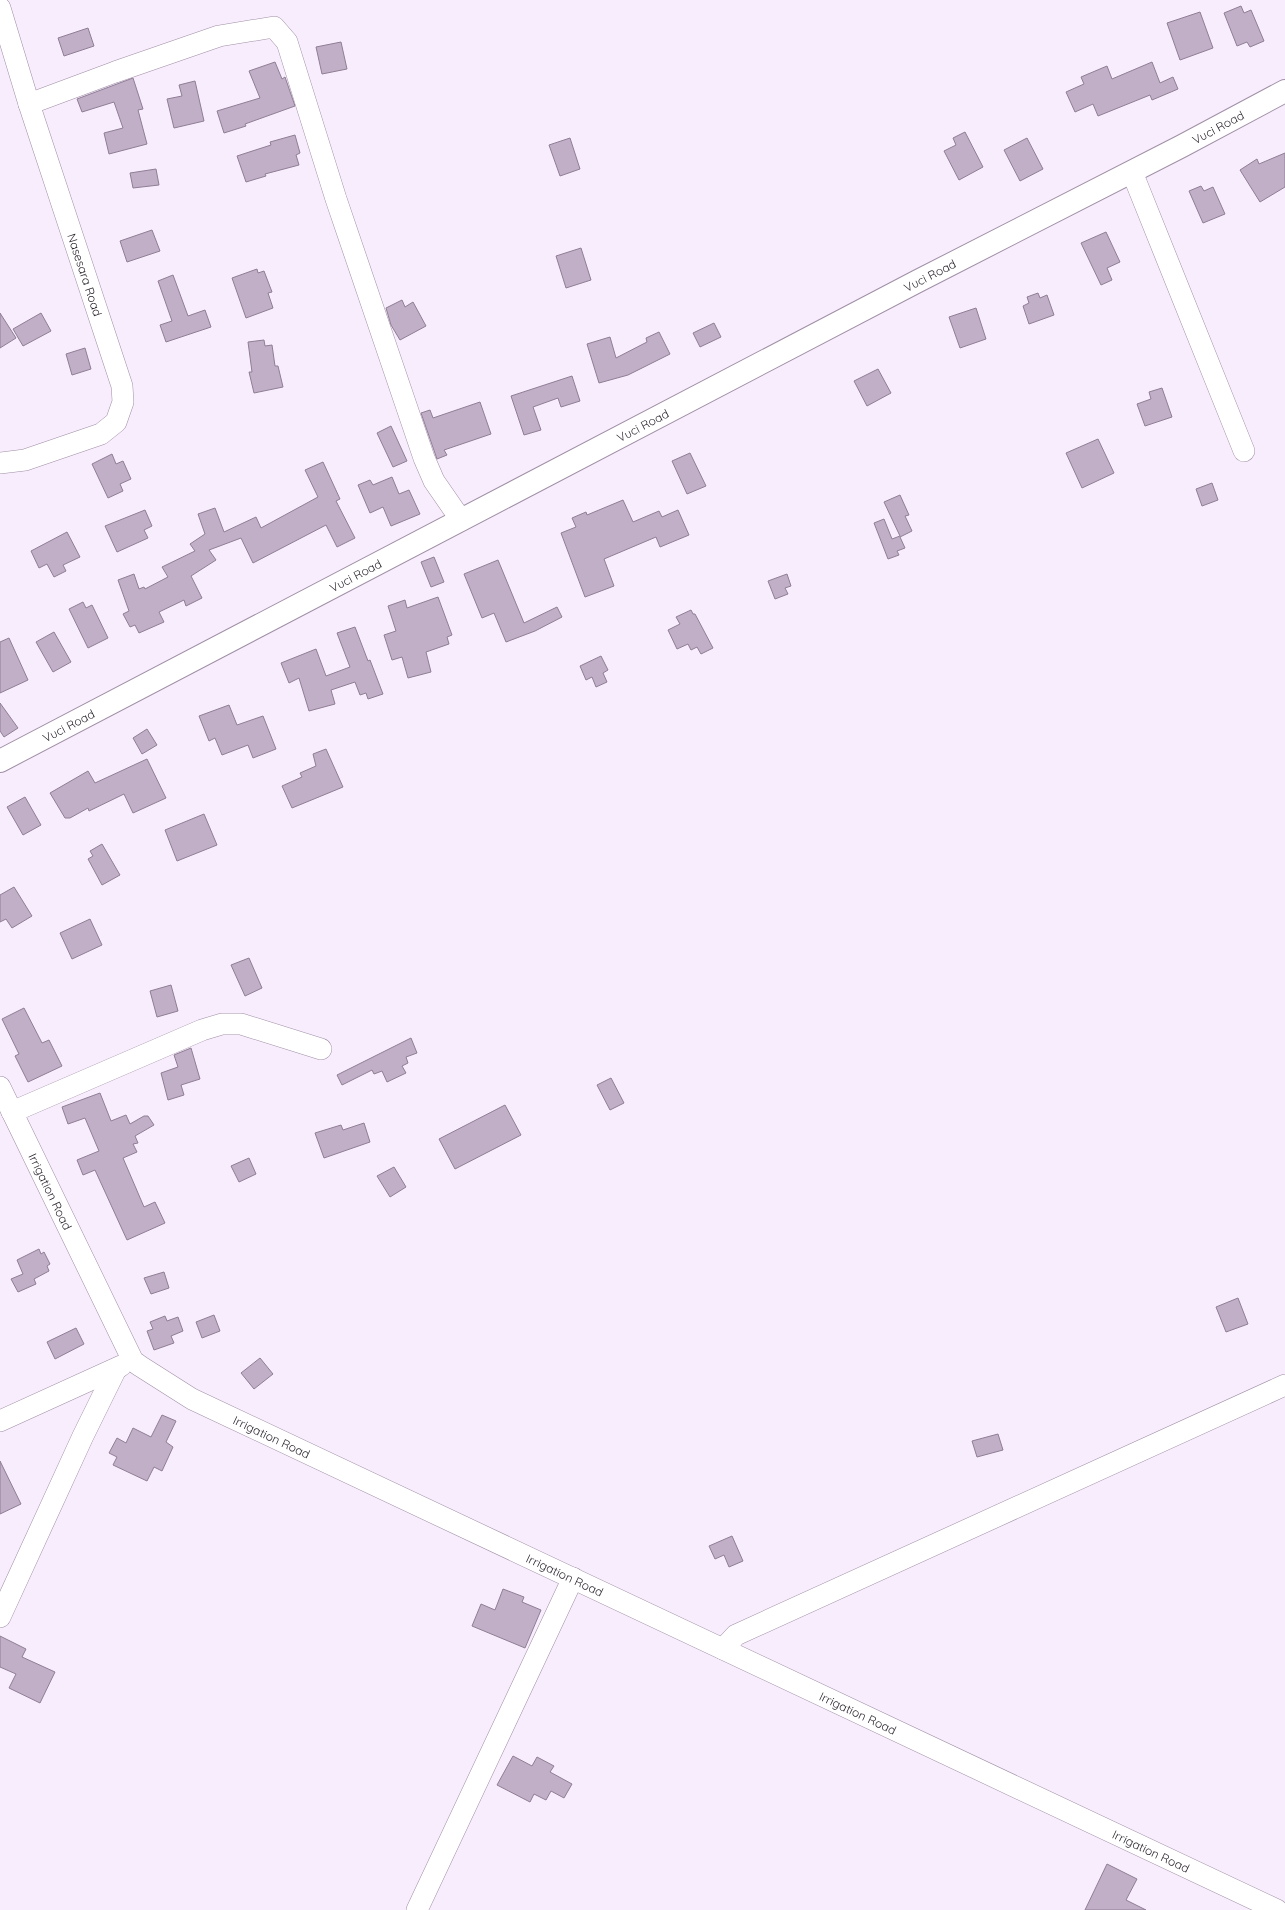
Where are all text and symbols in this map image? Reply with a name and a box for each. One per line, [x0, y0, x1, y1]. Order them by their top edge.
street label: Vuci Road [1189, 107, 1246, 147]
street label: Nasesara Road [65, 231, 106, 318]
street label: Vuci Road [901, 255, 958, 295]
street label: Vuci Road [614, 405, 671, 445]
street label: Vuci Road [327, 555, 384, 595]
street label: Vuci Road [40, 706, 97, 745]
street label: Irrigation Road [26, 1151, 76, 1232]
street label: Irrigation Road [231, 1412, 313, 1461]
street label: Irrigation Road [524, 1550, 606, 1599]
street label: Irrigation Road [817, 1688, 899, 1737]
street label: Irrigation Road [1110, 1826, 1192, 1875]

